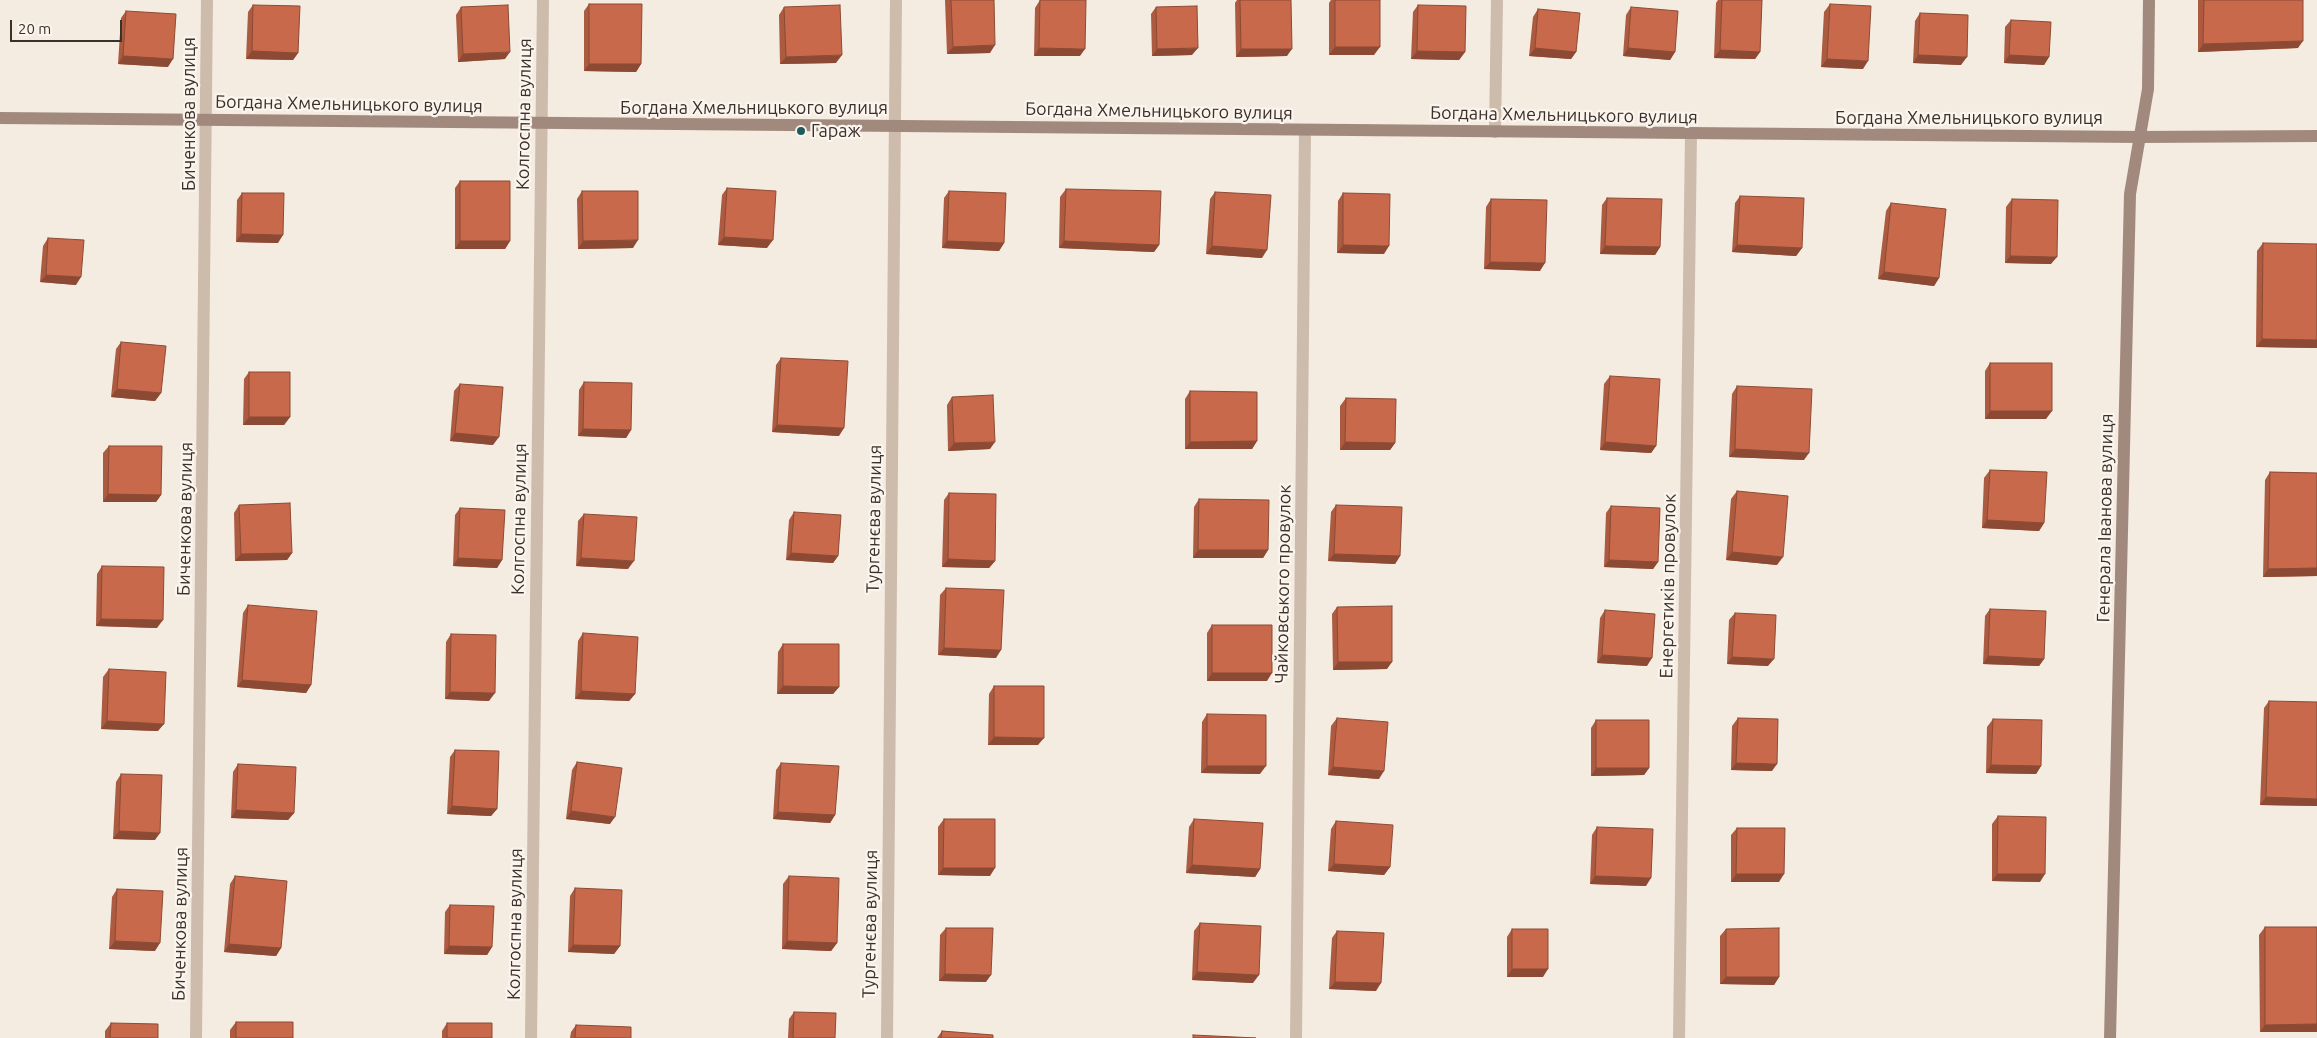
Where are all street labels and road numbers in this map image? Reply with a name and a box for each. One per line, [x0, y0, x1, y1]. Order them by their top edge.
street label: Биченкова вулиця [178, 37, 200, 191]
street label: Колгоспна вулиця [512, 38, 536, 190]
street label: Богдана Хмельницького вулиця [215, 91, 483, 117]
street label: Богдана Хмельницького вулиця [620, 97, 888, 119]
street label: Богдана Хмельницького вулиця [1025, 98, 1293, 124]
street label: Богдана Хмельницького вулиця [1430, 102, 1698, 128]
street label: Богдана Хмельницького вулиця [1835, 107, 2103, 129]
street label: Генерала Іванова вулиця [2092, 413, 2118, 623]
street label: Биченкова вулиця [173, 442, 197, 596]
street label: Колгоспна вулиця [507, 443, 531, 595]
street label: Тургенєва вулиця [862, 445, 886, 593]
street label: Чайковського провулок [1270, 484, 1296, 684]
street label: Енергетиків провулок [1656, 494, 1680, 678]
street label: Биченкова вулиця [168, 847, 192, 1001]
street label: Колгоспна вулиця [503, 848, 527, 1000]
street label: Тургенєва вулиця [858, 850, 882, 998]

